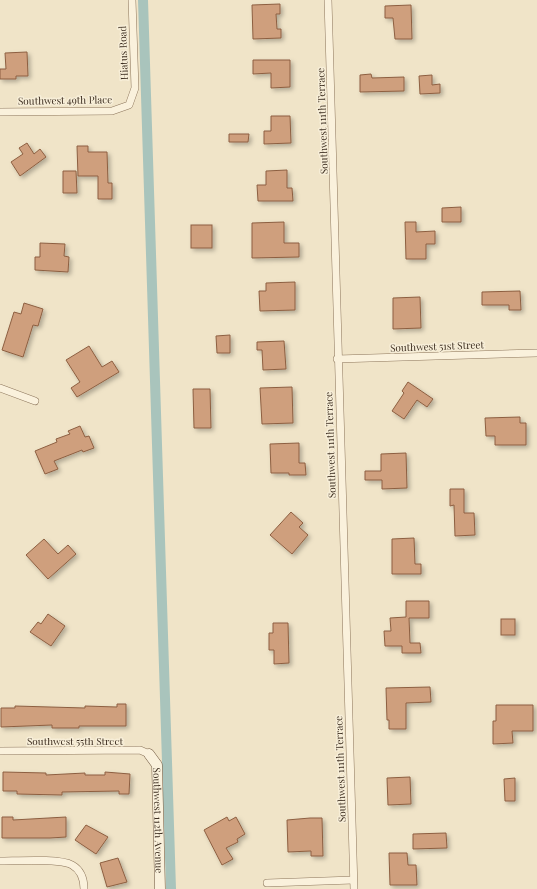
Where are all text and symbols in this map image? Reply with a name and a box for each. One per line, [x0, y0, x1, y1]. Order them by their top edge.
street label: Hiatus Road [115, 25, 131, 81]
street label: Southwest 111th Terrace [313, 68, 331, 174]
street label: Southwest 49th Place [18, 92, 112, 108]
street label: Southwest 51st Street [390, 337, 485, 355]
street label: Southwest 111th Terrace [321, 392, 339, 498]
street label: Southwest 111th Terrace [331, 716, 349, 822]
street label: Southwest 55th Street [27, 734, 123, 748]
street label: Southwest 112th Avenue [150, 767, 167, 874]

